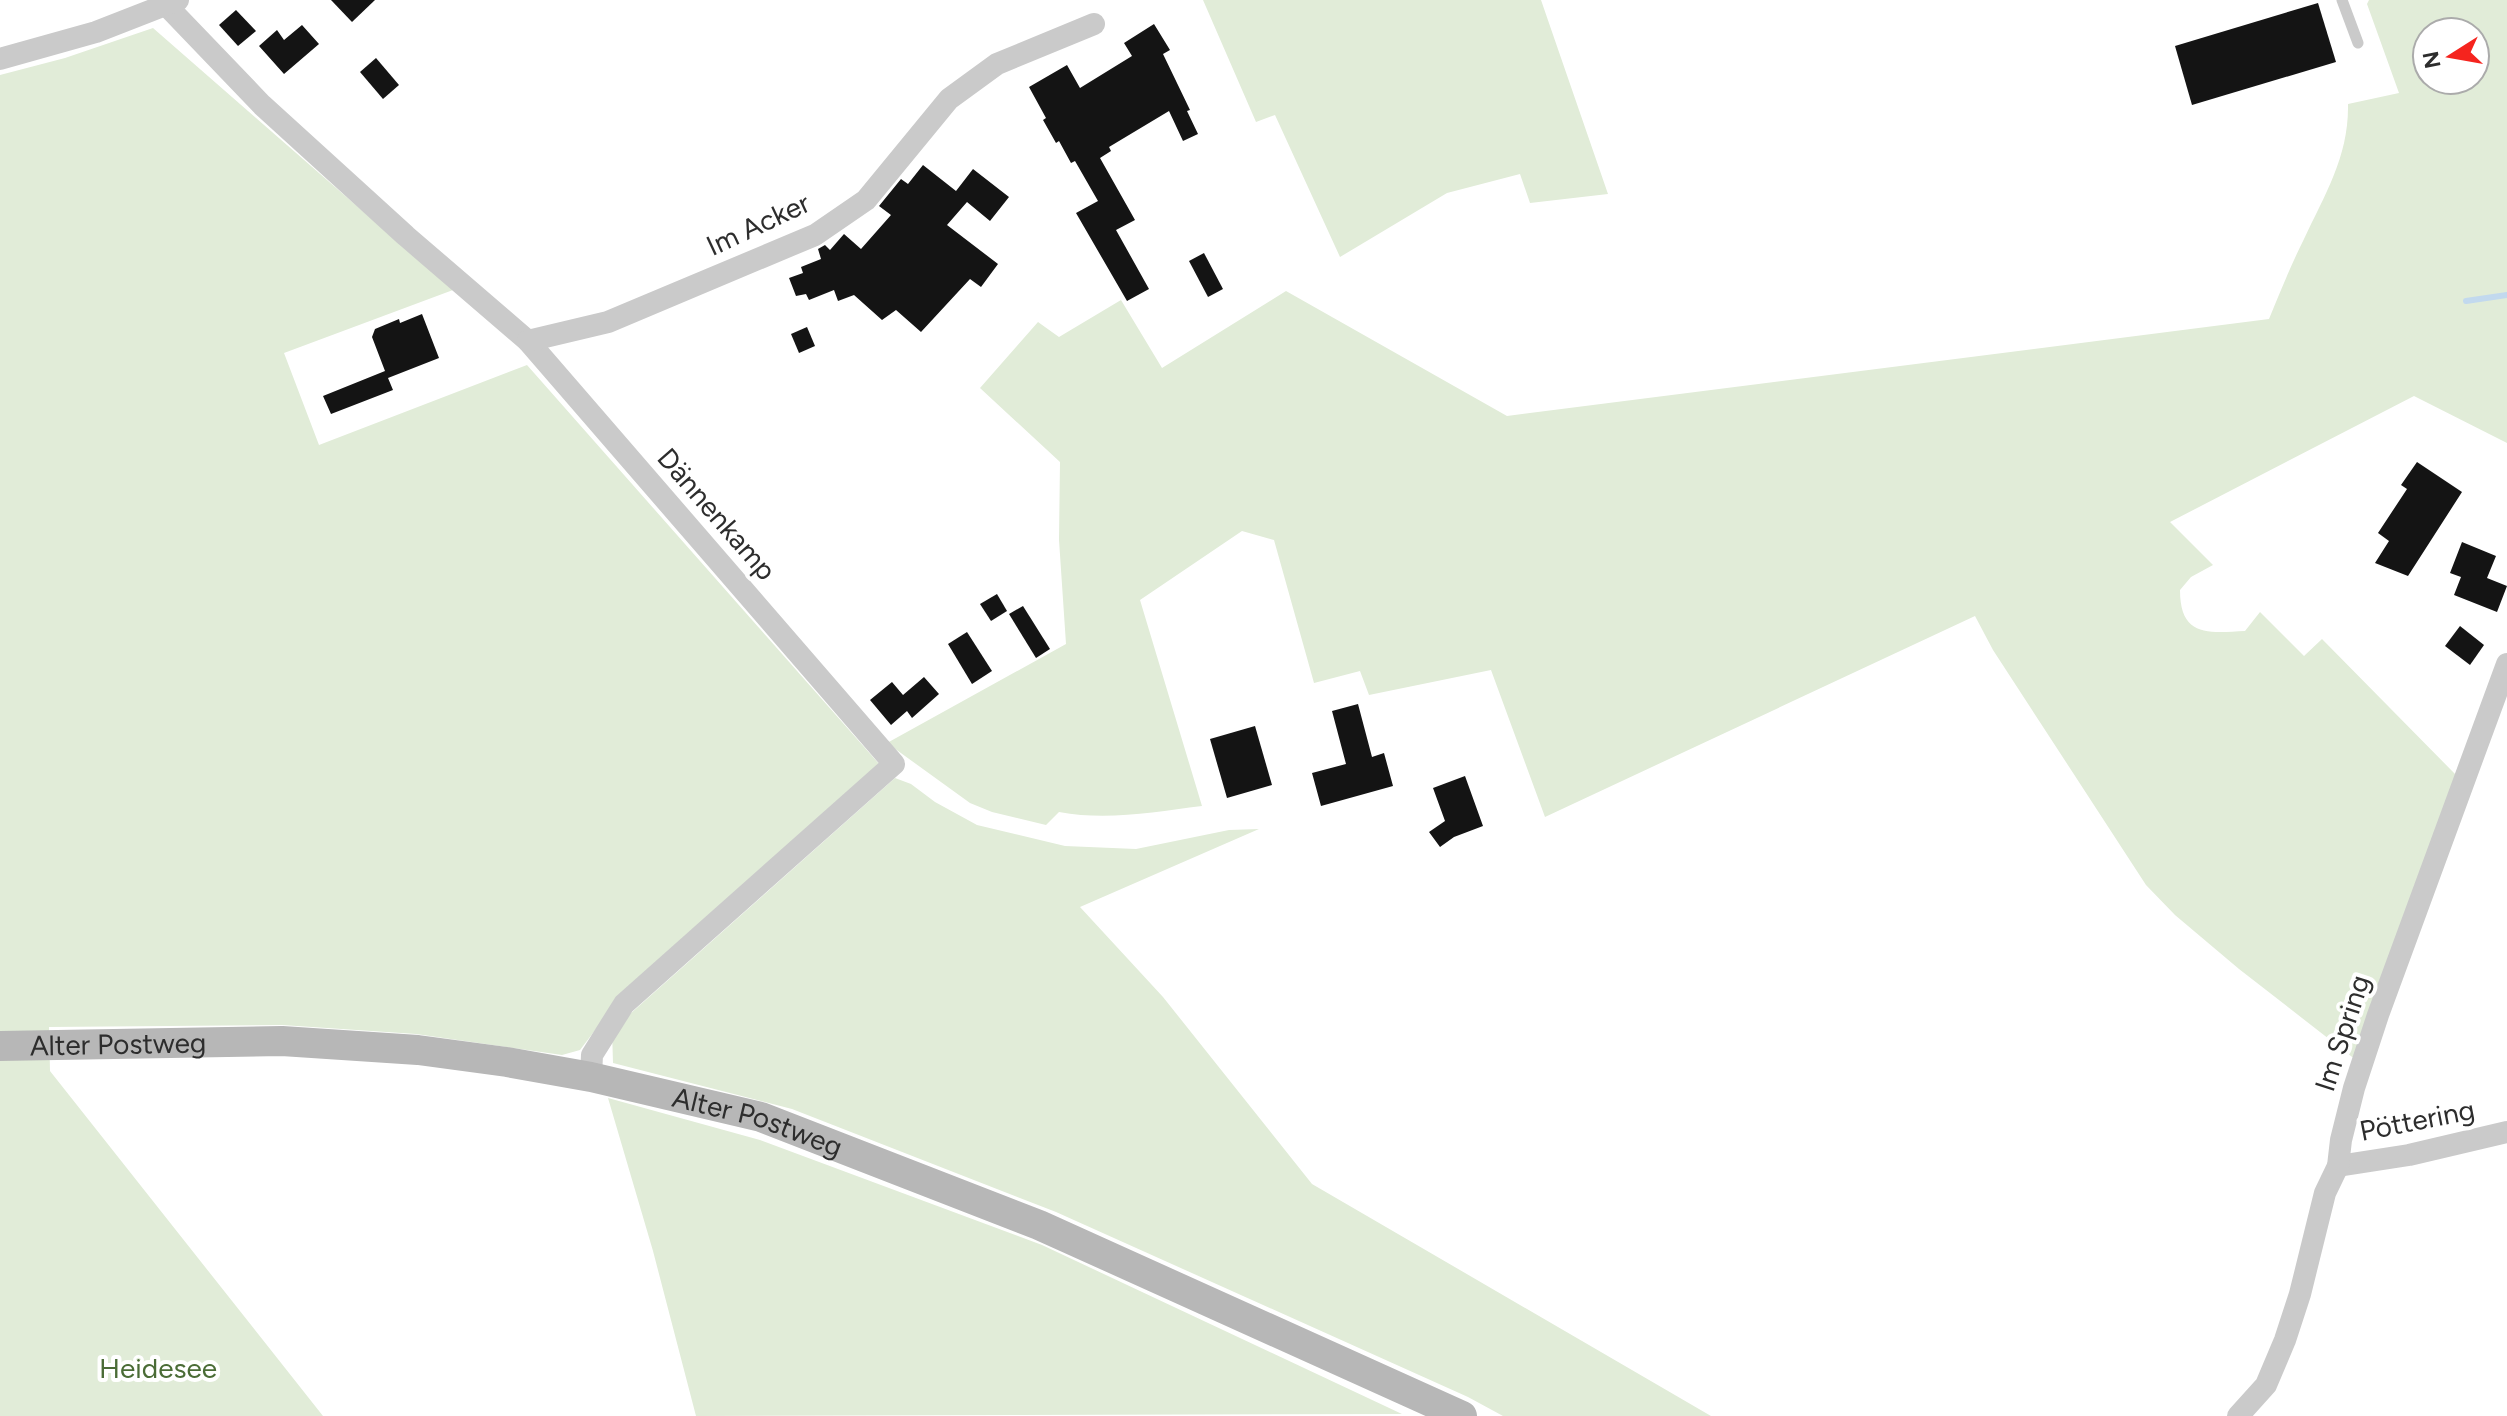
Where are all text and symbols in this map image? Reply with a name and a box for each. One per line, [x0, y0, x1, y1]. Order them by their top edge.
north arrow [2411, 16, 2491, 96]
text: N [2417, 49, 2447, 71]
street label: Im Acker [701, 185, 816, 263]
street label: Dännenkamp [651, 441, 783, 587]
street label: Im Spring [2307, 971, 2377, 1095]
street label: Alter Postweg [29, 1025, 207, 1062]
street label: Alter Postweg [669, 1080, 847, 1164]
street label: Pöttering [2357, 1092, 2477, 1148]
park label: Heidesee [99, 1351, 217, 1385]

